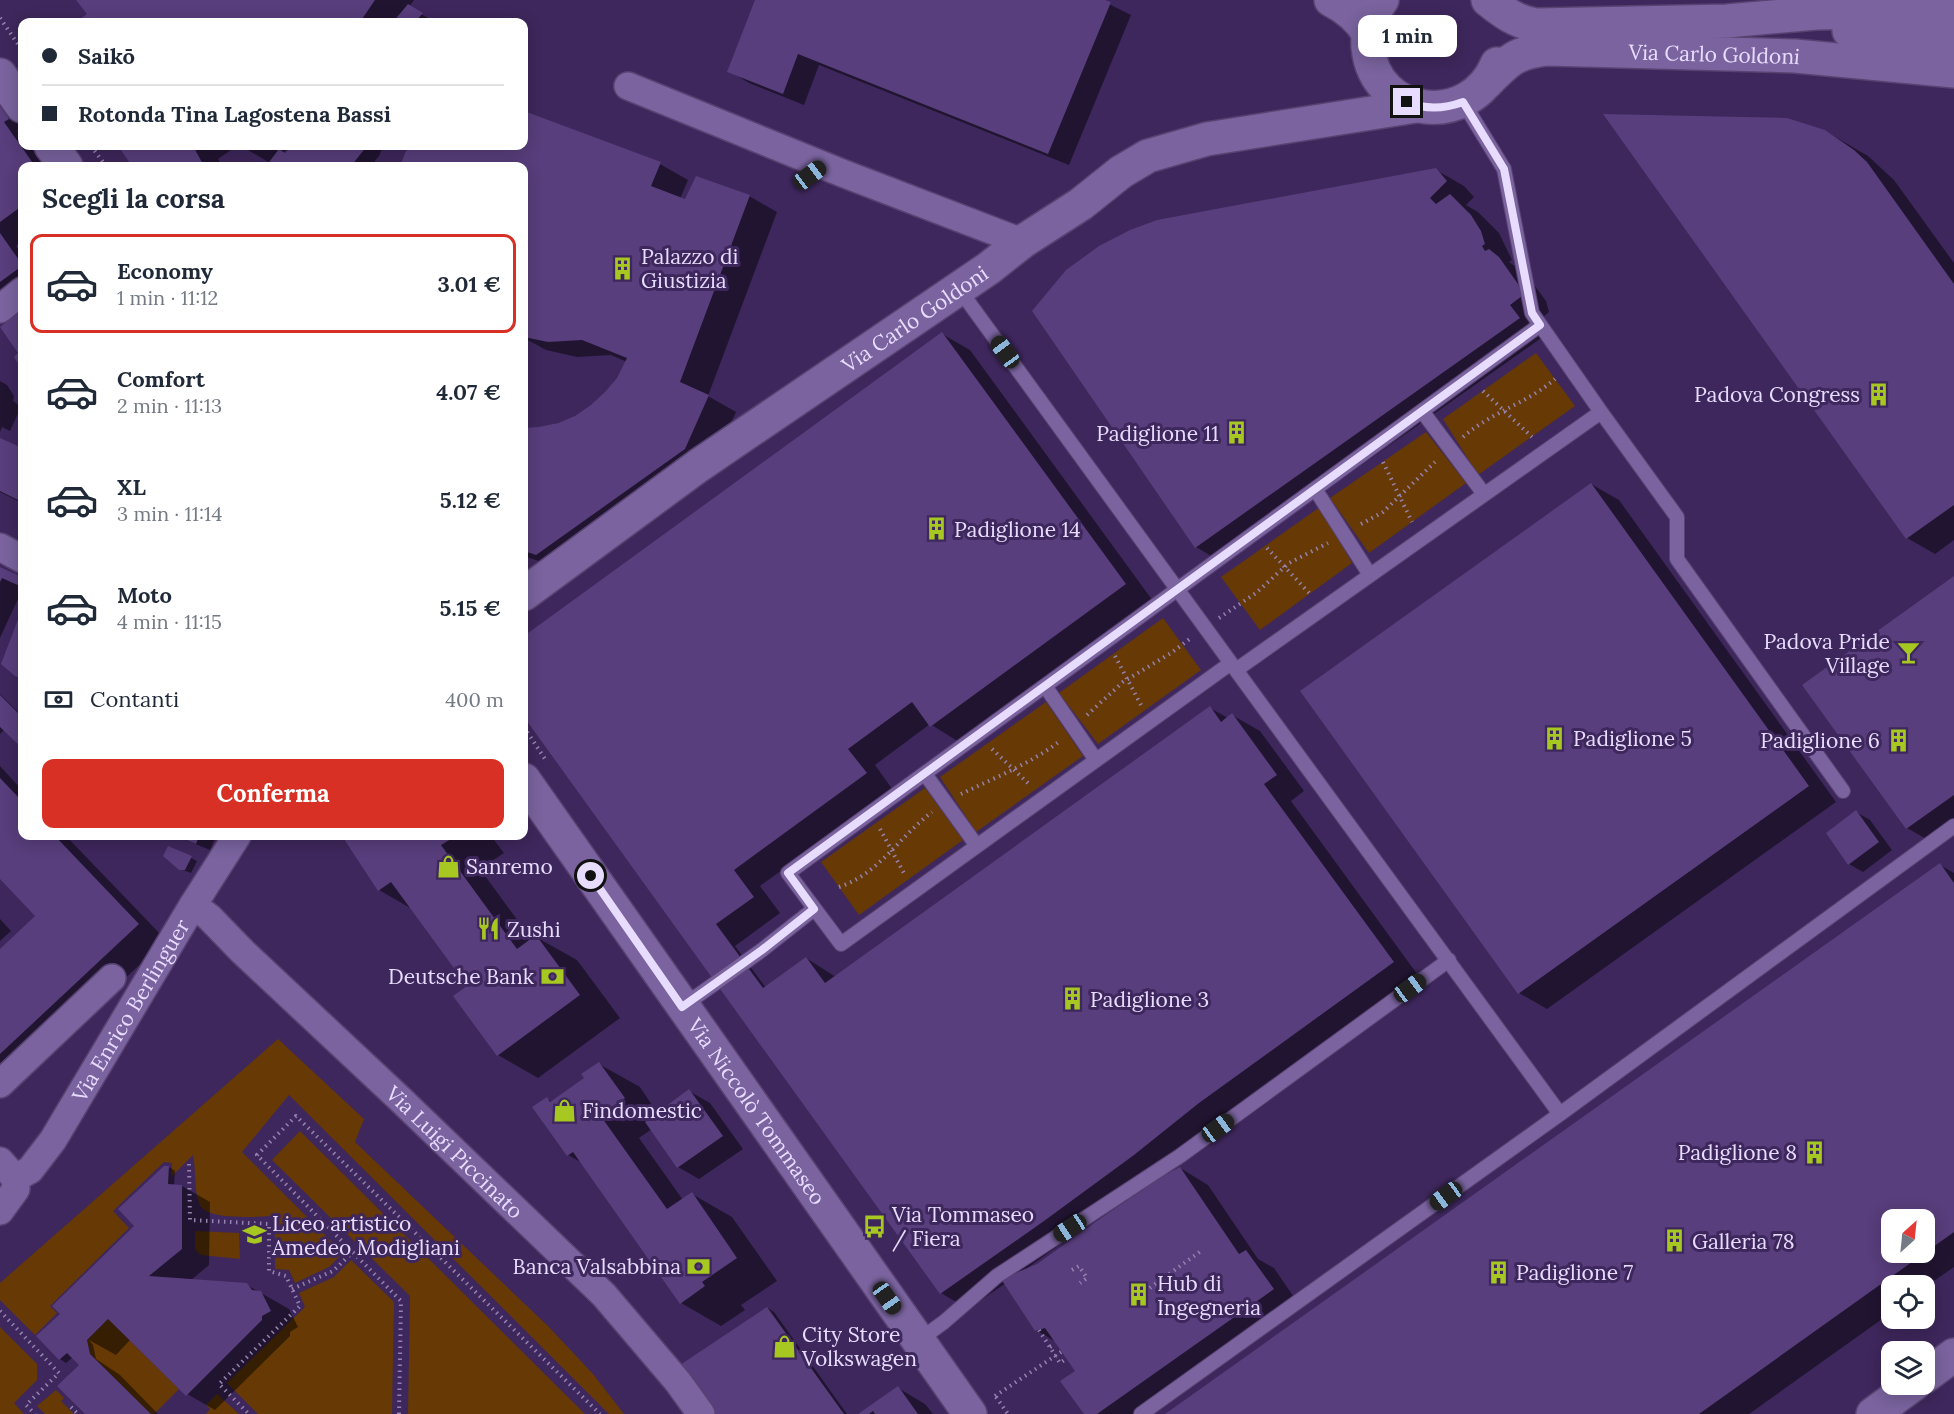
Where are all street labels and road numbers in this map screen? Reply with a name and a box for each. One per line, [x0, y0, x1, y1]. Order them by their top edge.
street label: Via Carlo Goldoni [1627, 38, 1801, 70]
street label: Via Carlo Goldoni [835, 259, 993, 379]
street label: Via Enrico Berlinguer [65, 914, 195, 1107]
street label: Via Niccolò Tommaseo [682, 1012, 832, 1210]
street label: Via Luigi Piccinato [380, 1079, 529, 1224]

